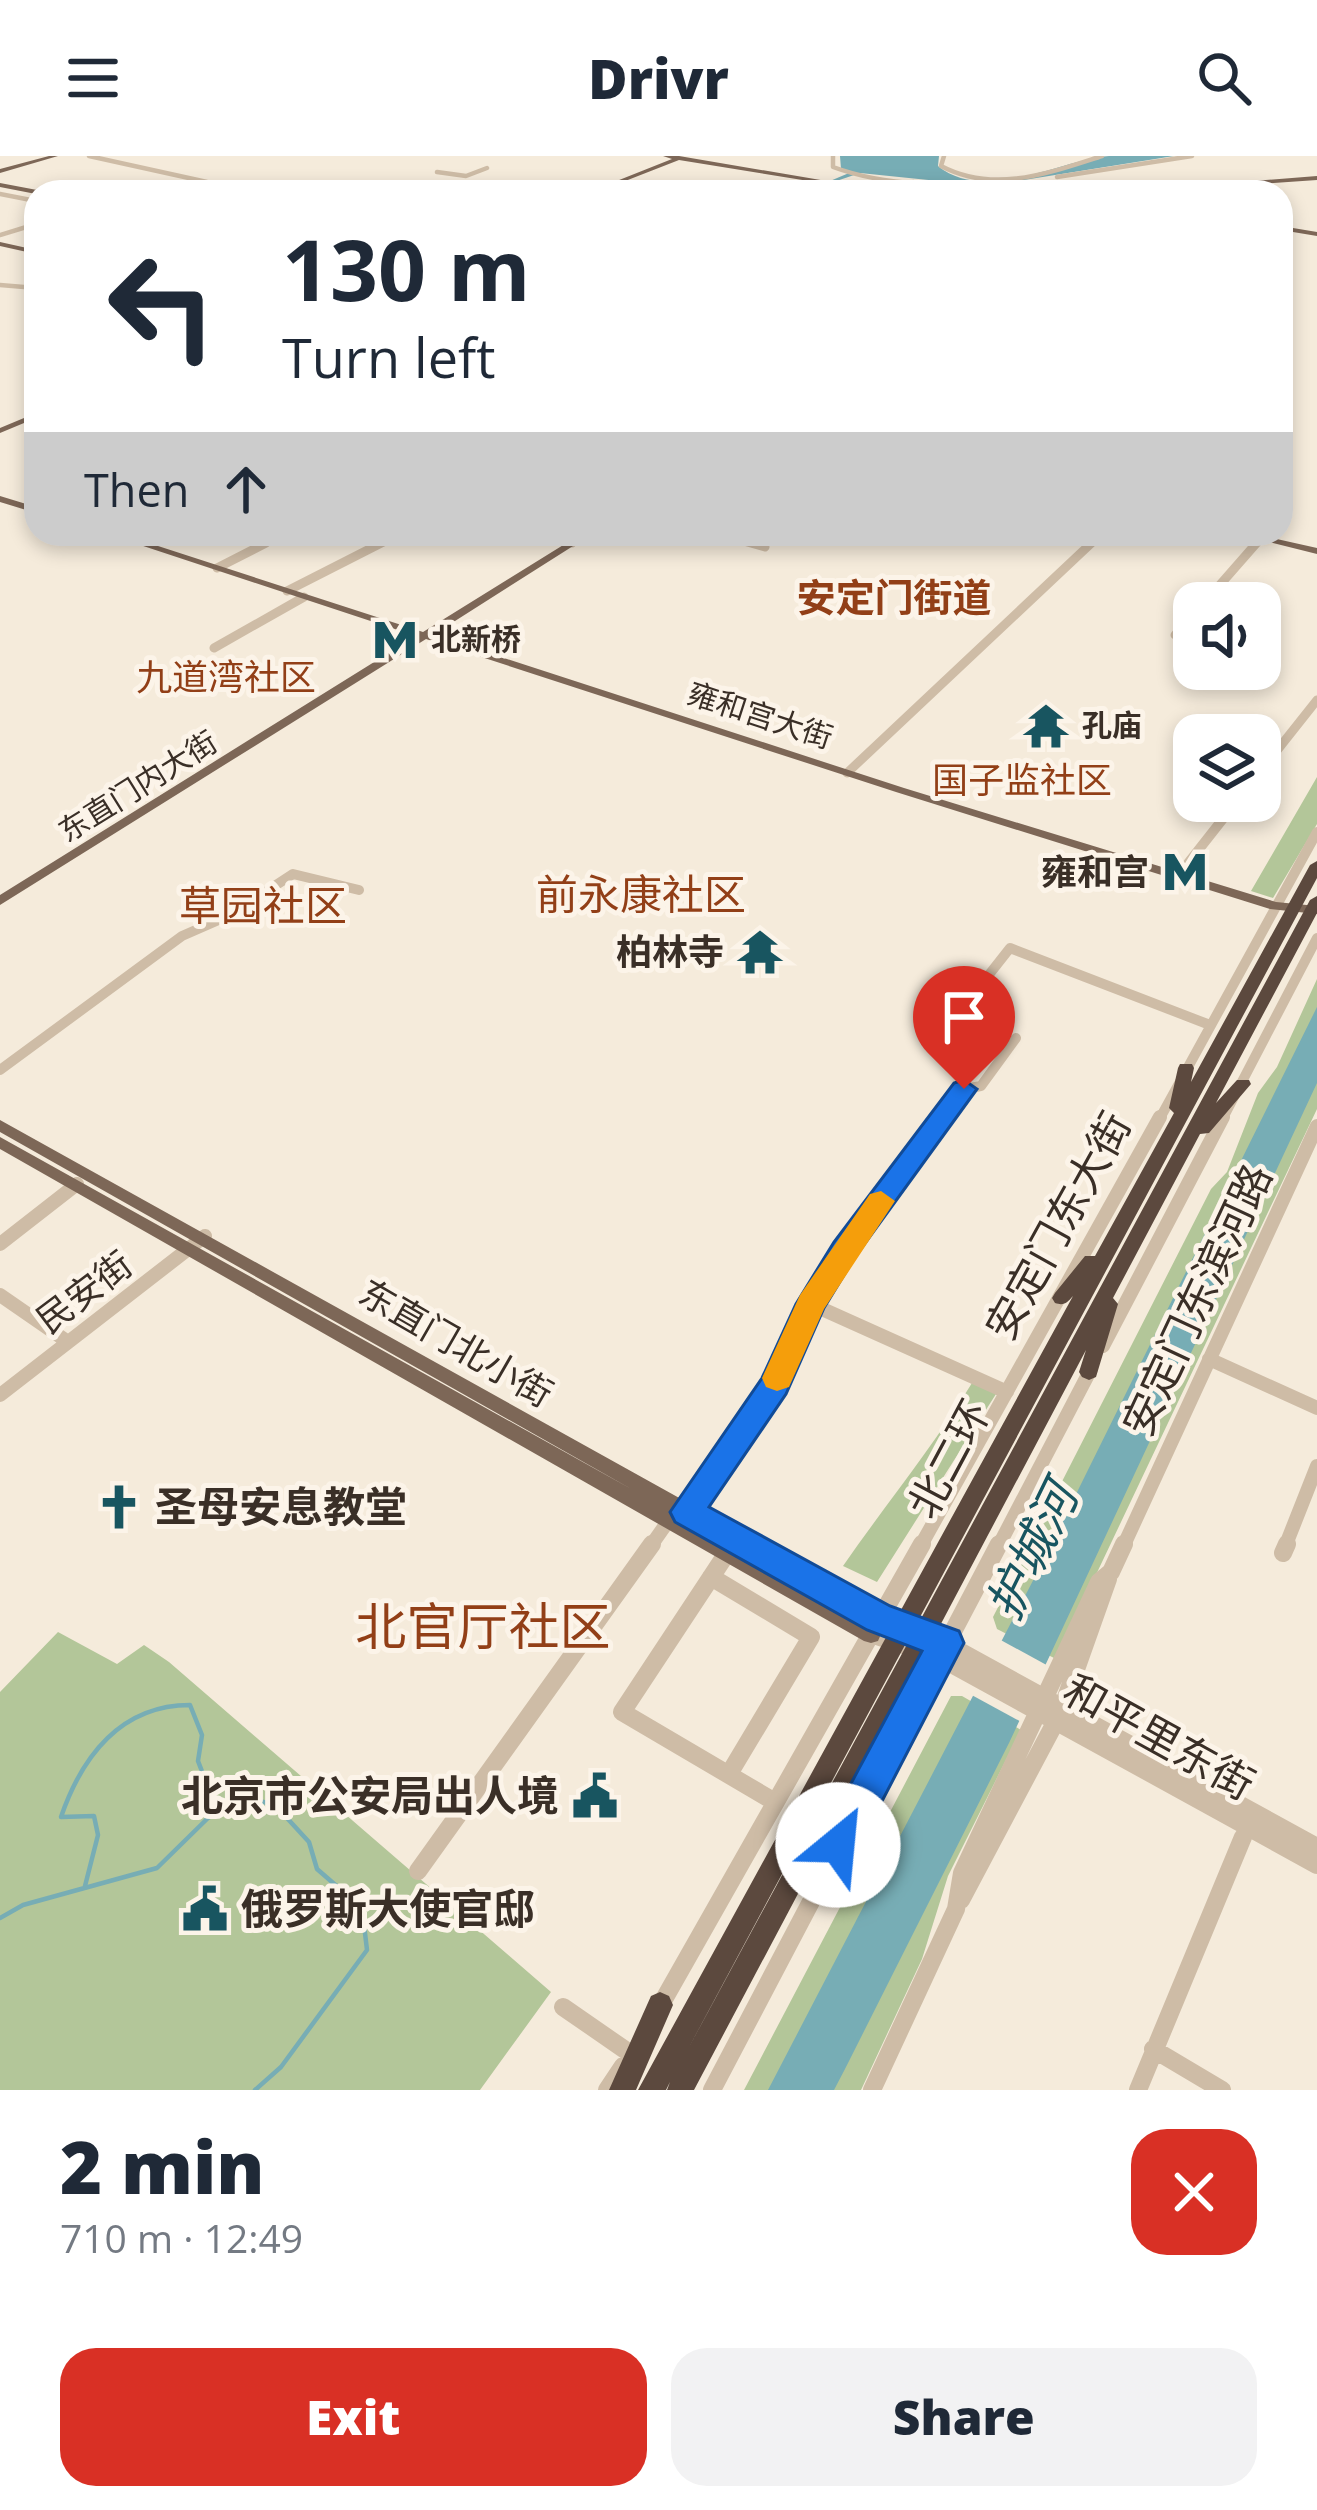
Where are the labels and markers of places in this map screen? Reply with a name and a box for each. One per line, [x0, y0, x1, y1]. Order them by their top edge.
metro station icon: 北新桥 [370, 615, 420, 665]
place label: 北新桥 [431, 618, 521, 659]
temple icon: 孔庙 [1021, 701, 1071, 751]
place label: 孔庙 [1082, 704, 1142, 745]
place label: 雍和宫 [1041, 847, 1149, 896]
metro station icon: 雍和宫 [1160, 847, 1210, 897]
place label: 柏林寺 [616, 927, 724, 976]
temple icon: 柏林寺 [735, 927, 785, 977]
pin [913, 966, 1015, 1089]
place label: 圣母安息教堂 [155, 1477, 407, 1534]
church icon: 圣母安息教堂 [94, 1482, 144, 1532]
place label: 北京市公安局出人境 [181, 1766, 559, 1823]
public building icon: 北京市公安局出人境 [570, 1771, 620, 1821]
place label: 俄罗斯大使官邸 [241, 1879, 535, 1936]
public building icon: 俄罗斯大使官邸 [180, 1884, 230, 1934]

